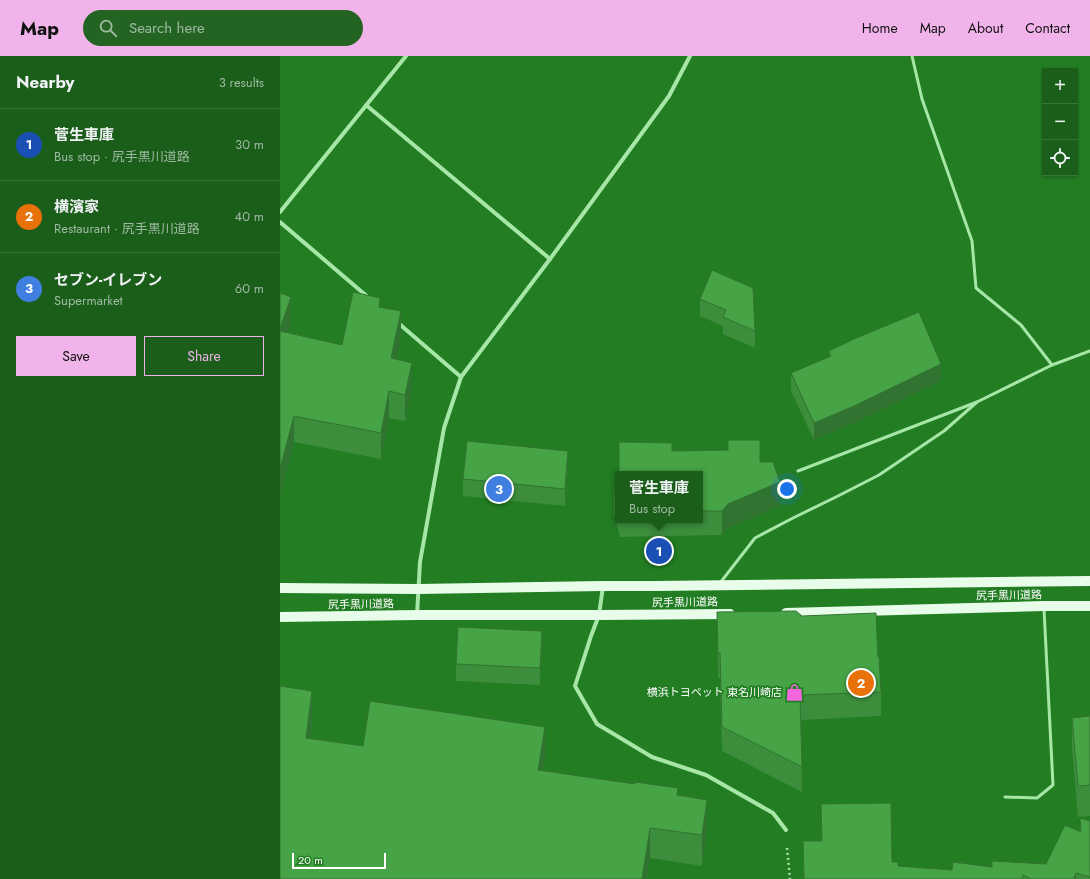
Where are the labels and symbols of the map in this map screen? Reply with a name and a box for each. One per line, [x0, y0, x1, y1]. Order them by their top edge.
pin: 3 [486, 474, 512, 504]
your location [777, 479, 797, 499]
pin: 1 [646, 536, 672, 566]
street label: 尻手黒川道路 [976, 586, 1042, 604]
street label: 尻手黒川道路 [652, 593, 718, 611]
street label: 尻手黒川道路 [328, 595, 394, 613]
pin: 2 [848, 668, 874, 698]
shop icon: 横浜トヨペット 東名川崎店 [785, 682, 805, 702]
place label: 横浜トヨペット 東名川崎店 [647, 684, 782, 700]
scale bar [292, 851, 386, 870]

